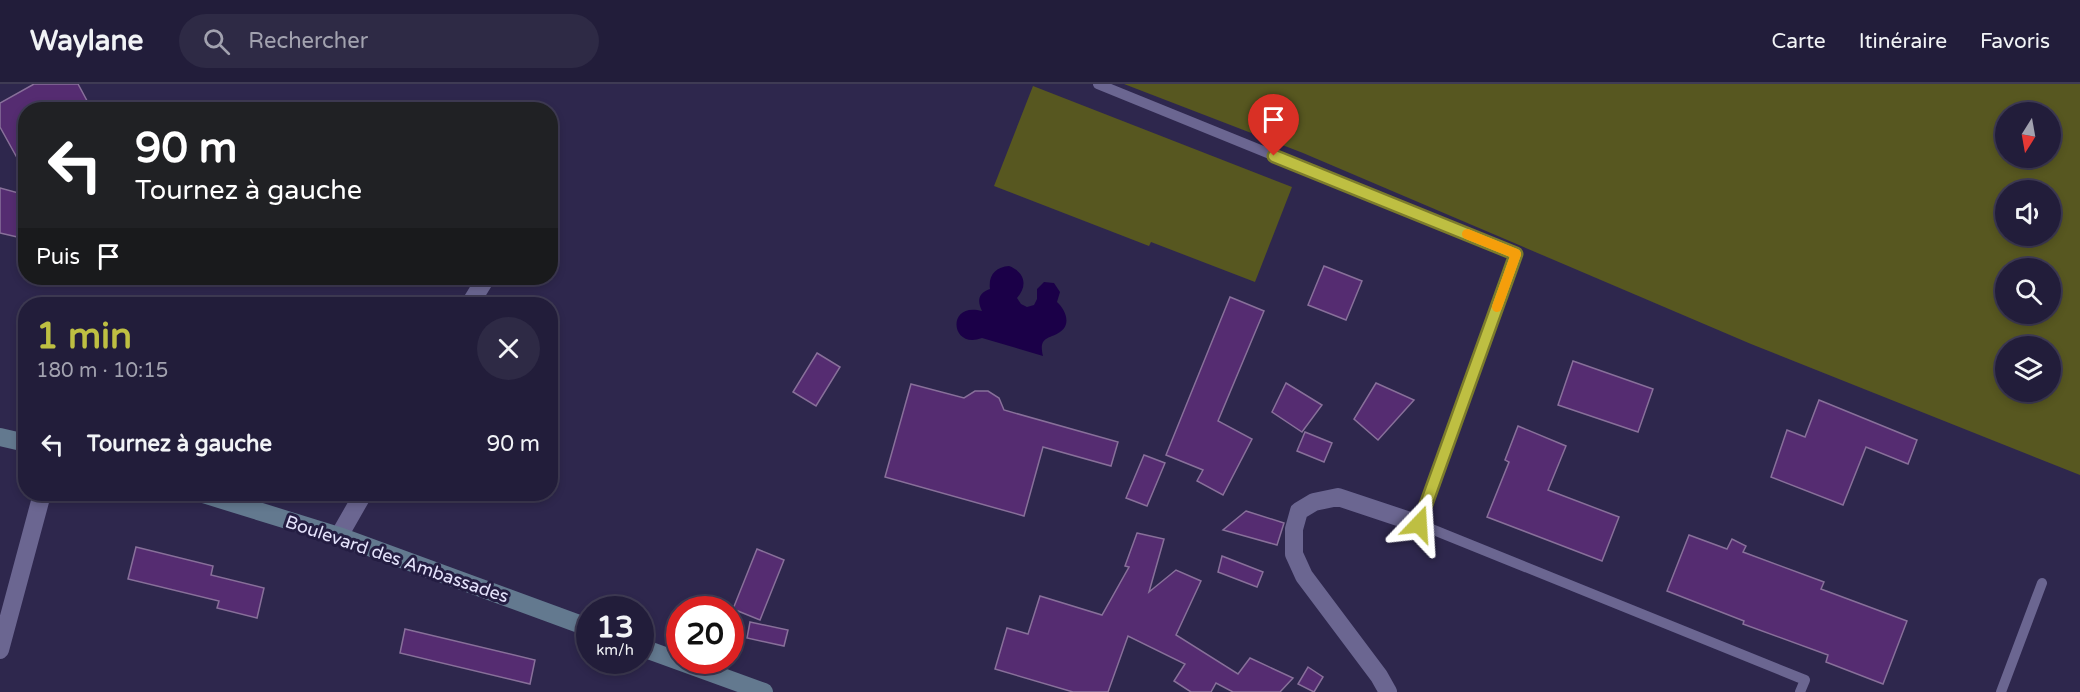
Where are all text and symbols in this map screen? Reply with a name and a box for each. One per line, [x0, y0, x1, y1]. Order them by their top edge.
search box [179, 14, 599, 68]
text: Waylane [30, 24, 143, 58]
icon: search [200, 25, 233, 58]
text: Rechercher [248, 28, 368, 54]
text: Carte [1772, 29, 1826, 54]
text: Itinéraire [1859, 29, 1947, 54]
text: Favoris [1980, 29, 2050, 54]
pin [1248, 94, 1299, 156]
north arrow [1995, 102, 2061, 168]
map controls [1995, 102, 2061, 402]
icon: arrive [1257, 103, 1290, 136]
text: 90 m [135, 123, 237, 174]
icon: left [36, 126, 114, 204]
text: Tournez à gauche [135, 174, 362, 207]
button: sound [1995, 180, 2061, 246]
icon: arrive [92, 240, 125, 273]
text: Puis [36, 244, 80, 270]
button: search [1995, 258, 2061, 324]
text: 1 min [36, 315, 132, 358]
button: close [477, 317, 540, 380]
button: layers [1995, 336, 2061, 402]
text: 180 m · 10:15 [36, 359, 168, 383]
icon: left [36, 428, 69, 461]
text: Tournez à gauche [87, 431, 272, 457]
text: 90 m [486, 431, 540, 457]
position arrow [1387, 492, 1451, 556]
street label: Boulevard des Ambassades [282, 510, 512, 608]
speed limit sign: 20 [666, 596, 744, 674]
text: 13 [596, 609, 634, 646]
text: km/h [596, 641, 634, 659]

